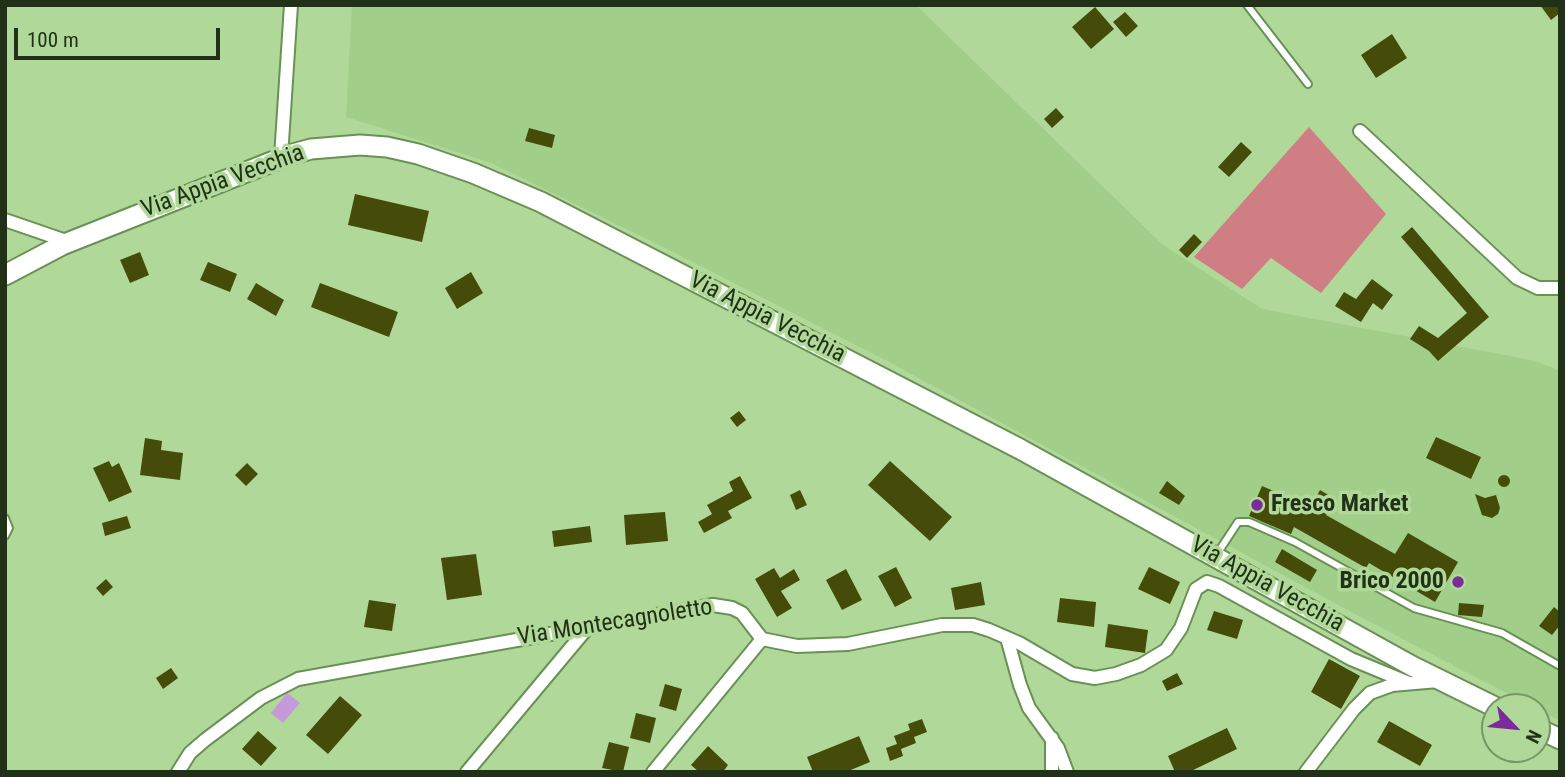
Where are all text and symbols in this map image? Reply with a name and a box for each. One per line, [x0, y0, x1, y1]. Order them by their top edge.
scale bar [18, 14, 224, 58]
text: 100 m [27, 28, 79, 52]
street label: Via Appia Vecchia [138, 139, 308, 225]
street label: Via Appia Vecchia [684, 266, 850, 370]
place label: Fresco Market [1271, 491, 1408, 519]
marker: Fresco Market [1249, 497, 1265, 513]
street label: Via Appia Vecchia [1185, 531, 1349, 639]
place label: Brico 2000 [1340, 568, 1444, 596]
marker: Brico 2000 [1450, 574, 1466, 590]
street label: Via Montecagnoletto [515, 593, 715, 653]
north arrow [1481, 693, 1551, 763]
text: N [1521, 726, 1546, 747]

